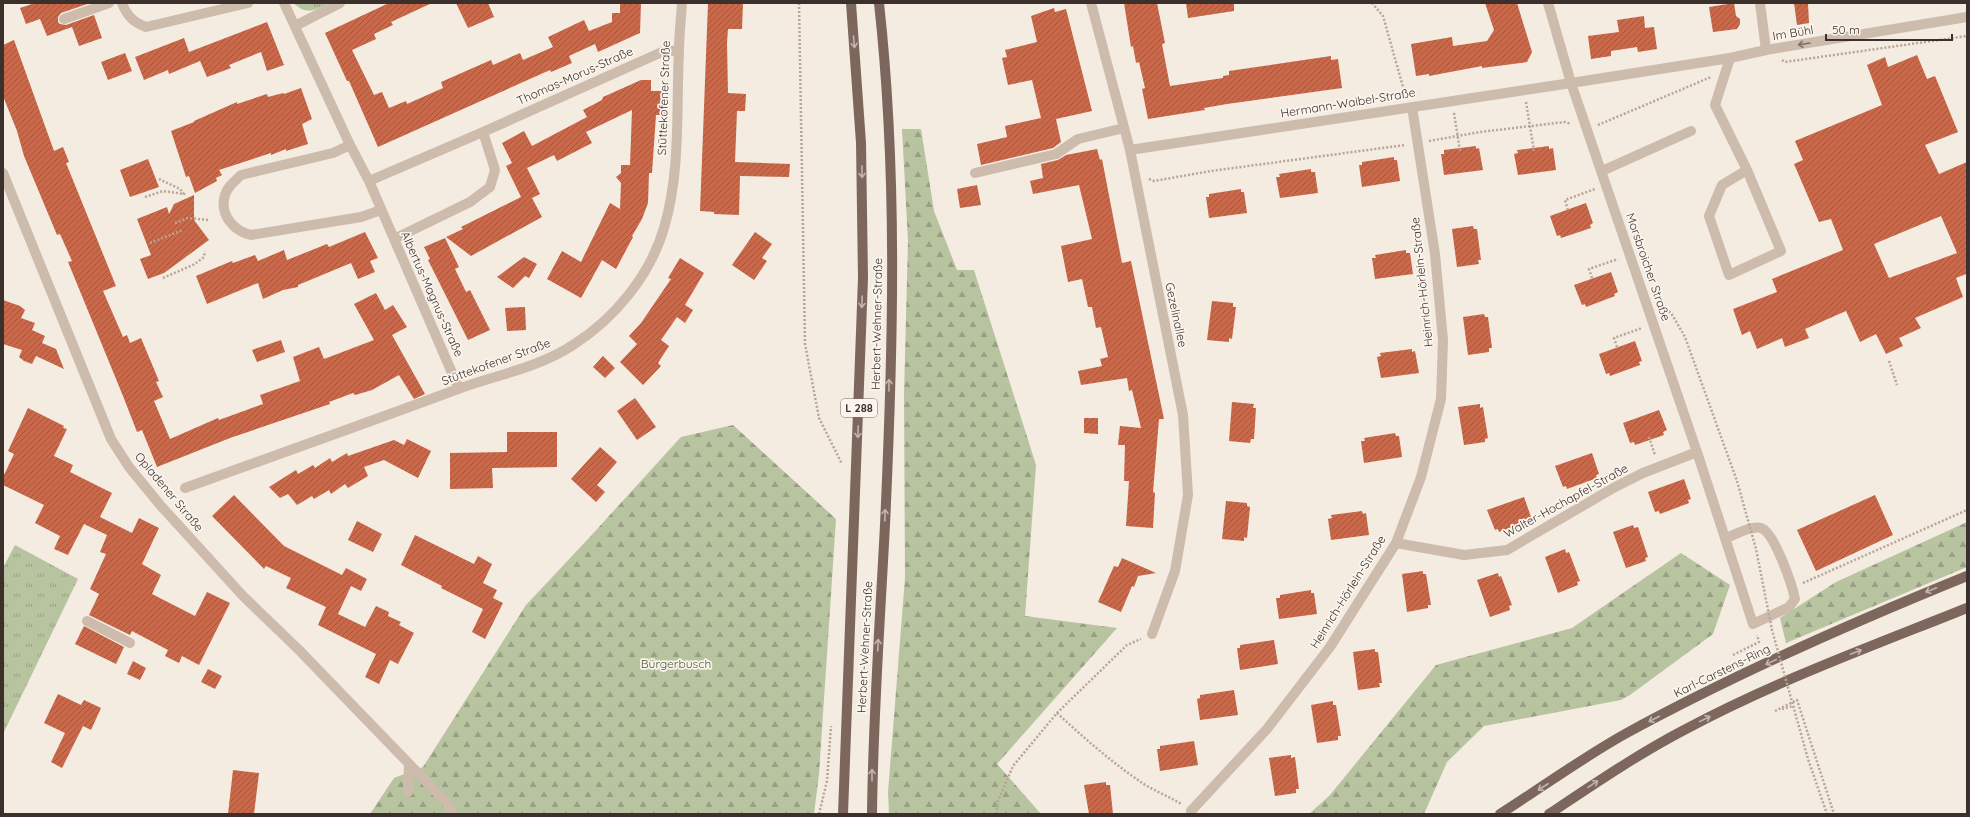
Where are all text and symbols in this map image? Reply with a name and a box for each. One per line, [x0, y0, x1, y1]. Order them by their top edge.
scale bar [1826, 16, 1952, 42]
street label: Im Bühl [1771, 22, 1815, 43]
text: 50 m [1832, 22, 1860, 37]
one-way arrow [850, 35, 858, 48]
street label: Stüttekofener Straße [654, 40, 673, 156]
one-way arrow [1798, 40, 1811, 48]
street label: Thomas-Morus-Straße [514, 43, 635, 108]
street label: Hermann-Waibel-Straße [1279, 84, 1417, 121]
one-way arrow [858, 165, 866, 178]
street label: Morsbroicher Straße [1623, 211, 1674, 323]
street label: Heinrich-Hörlein-Straße [1407, 216, 1436, 348]
street label: Albertus-Magnus-Straße [398, 229, 467, 359]
street label: Herbert-Wehner-Straße [868, 258, 885, 390]
street label: Gezelinallee [1162, 281, 1191, 349]
one-way arrow [858, 295, 866, 308]
street label: Stüttekofener Straße [439, 335, 553, 388]
one-way arrow [885, 379, 893, 392]
road number: L 288 [841, 399, 877, 417]
one-way arrow [854, 425, 862, 438]
street label: Opladener Straße [132, 449, 207, 534]
street label: Walter-Hochapfel-Straße [1501, 460, 1631, 541]
one-way arrow [881, 509, 889, 522]
street label: Heinrich-Hörlein-Straße [1307, 532, 1389, 651]
street label: Herbert-Wehner-Straße [854, 580, 875, 713]
one-way arrow [1925, 587, 1937, 595]
one-way arrow [874, 639, 882, 652]
street label: Karl-Carstens-Ring [1671, 641, 1773, 700]
one-way arrow [1850, 647, 1862, 655]
park label: Bürgerbusch [641, 656, 711, 671]
one-way arrow [1765, 658, 1777, 666]
one-way arrow [1699, 715, 1711, 722]
one-way arrow [1648, 716, 1660, 723]
one-way arrow [868, 769, 876, 782]
one-way arrow [1587, 780, 1598, 788]
one-way arrow [1537, 783, 1549, 791]

